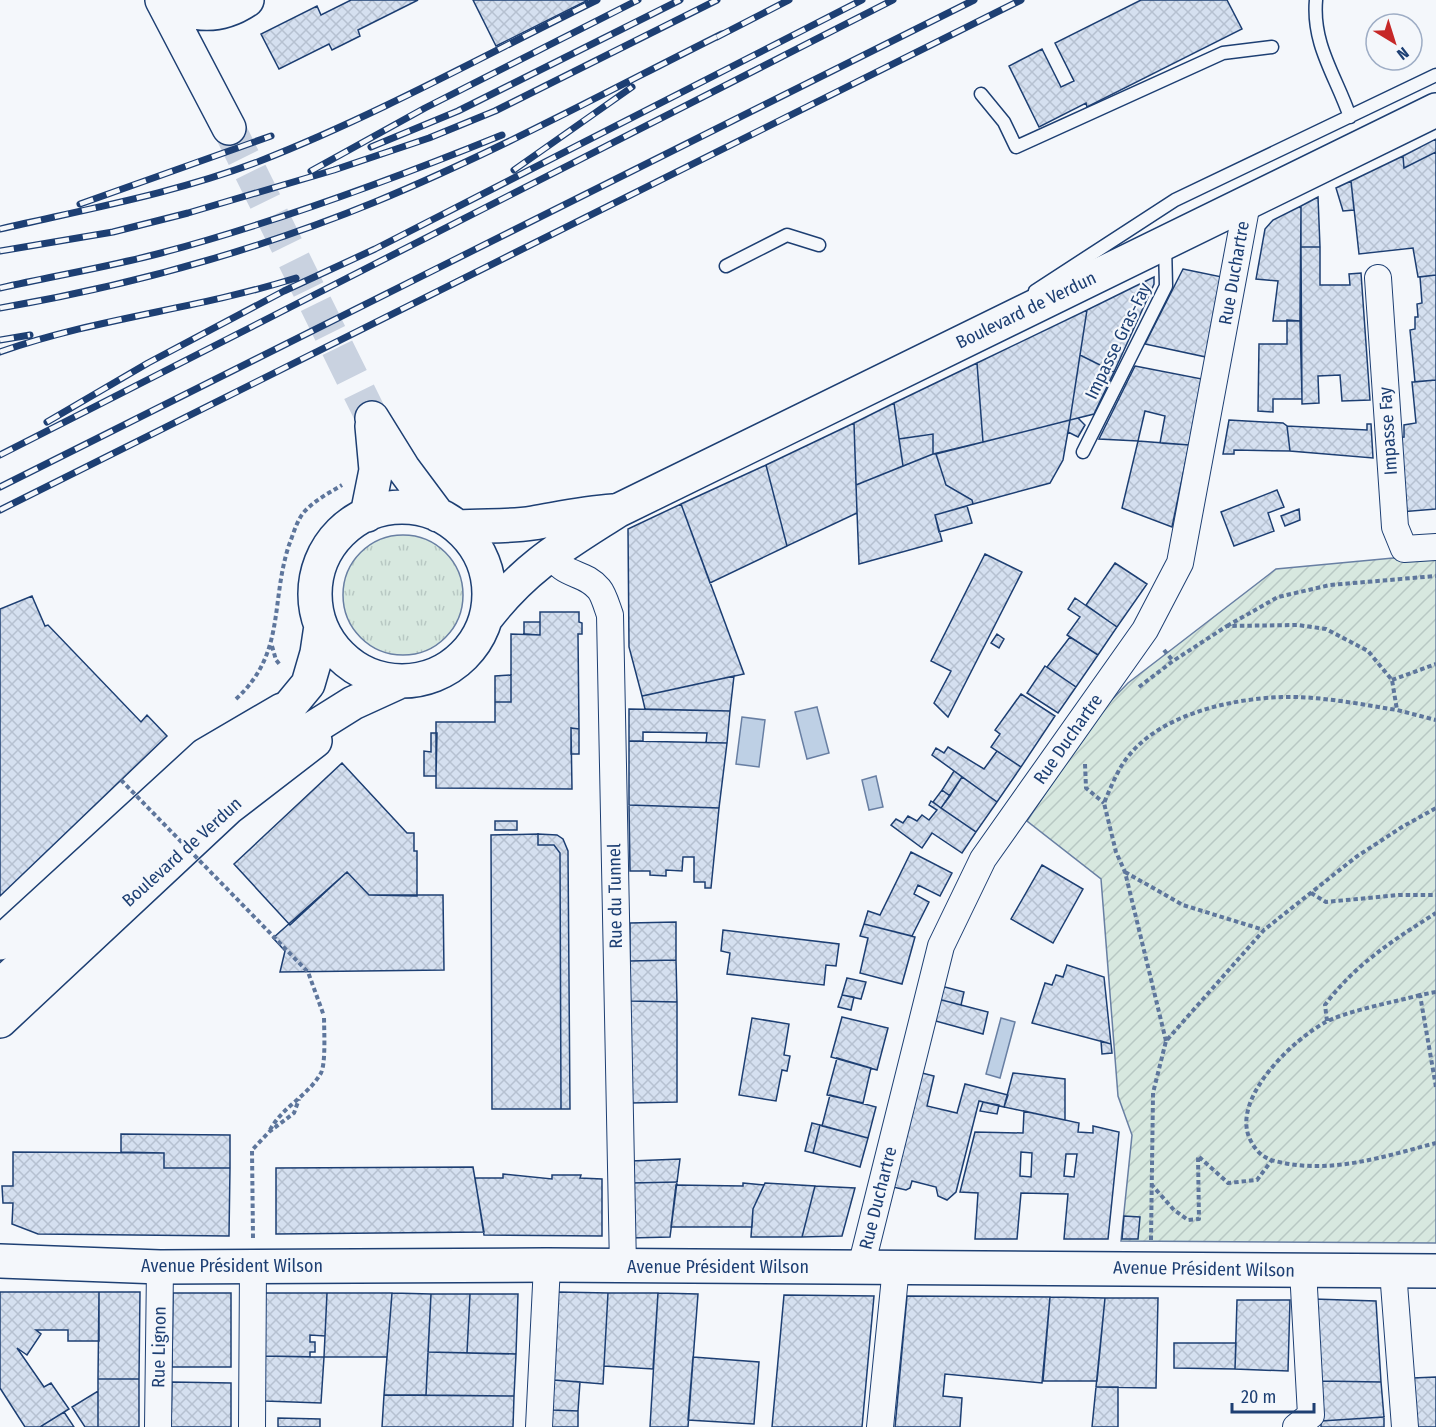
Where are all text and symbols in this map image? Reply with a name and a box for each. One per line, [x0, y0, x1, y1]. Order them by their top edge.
north arrow [1364, 12, 1424, 72]
text: N [1393, 43, 1413, 64]
street label: Rue Duchartre [1214, 219, 1254, 327]
street label: Boulevard de Verdun [952, 267, 1100, 353]
street label: Impasse Gras-Fay [1080, 279, 1156, 403]
street label: Impasse Fay [1374, 386, 1402, 476]
street label: Rue Duchartre [1029, 690, 1107, 788]
street label: Boulevard de Verdun [118, 793, 246, 911]
street label: Rue du Tunnel [603, 843, 627, 949]
street label: Rue Duchartre [855, 1144, 901, 1252]
street label: Avenue Président Wilson [141, 1255, 323, 1277]
street label: Avenue Président Wilson [627, 1256, 809, 1278]
street label: Avenue Président Wilson [1113, 1256, 1295, 1282]
street label: Rue Lignon [147, 1306, 171, 1388]
scale bar [1232, 1376, 1314, 1414]
text: 20 m [1241, 1386, 1276, 1408]

